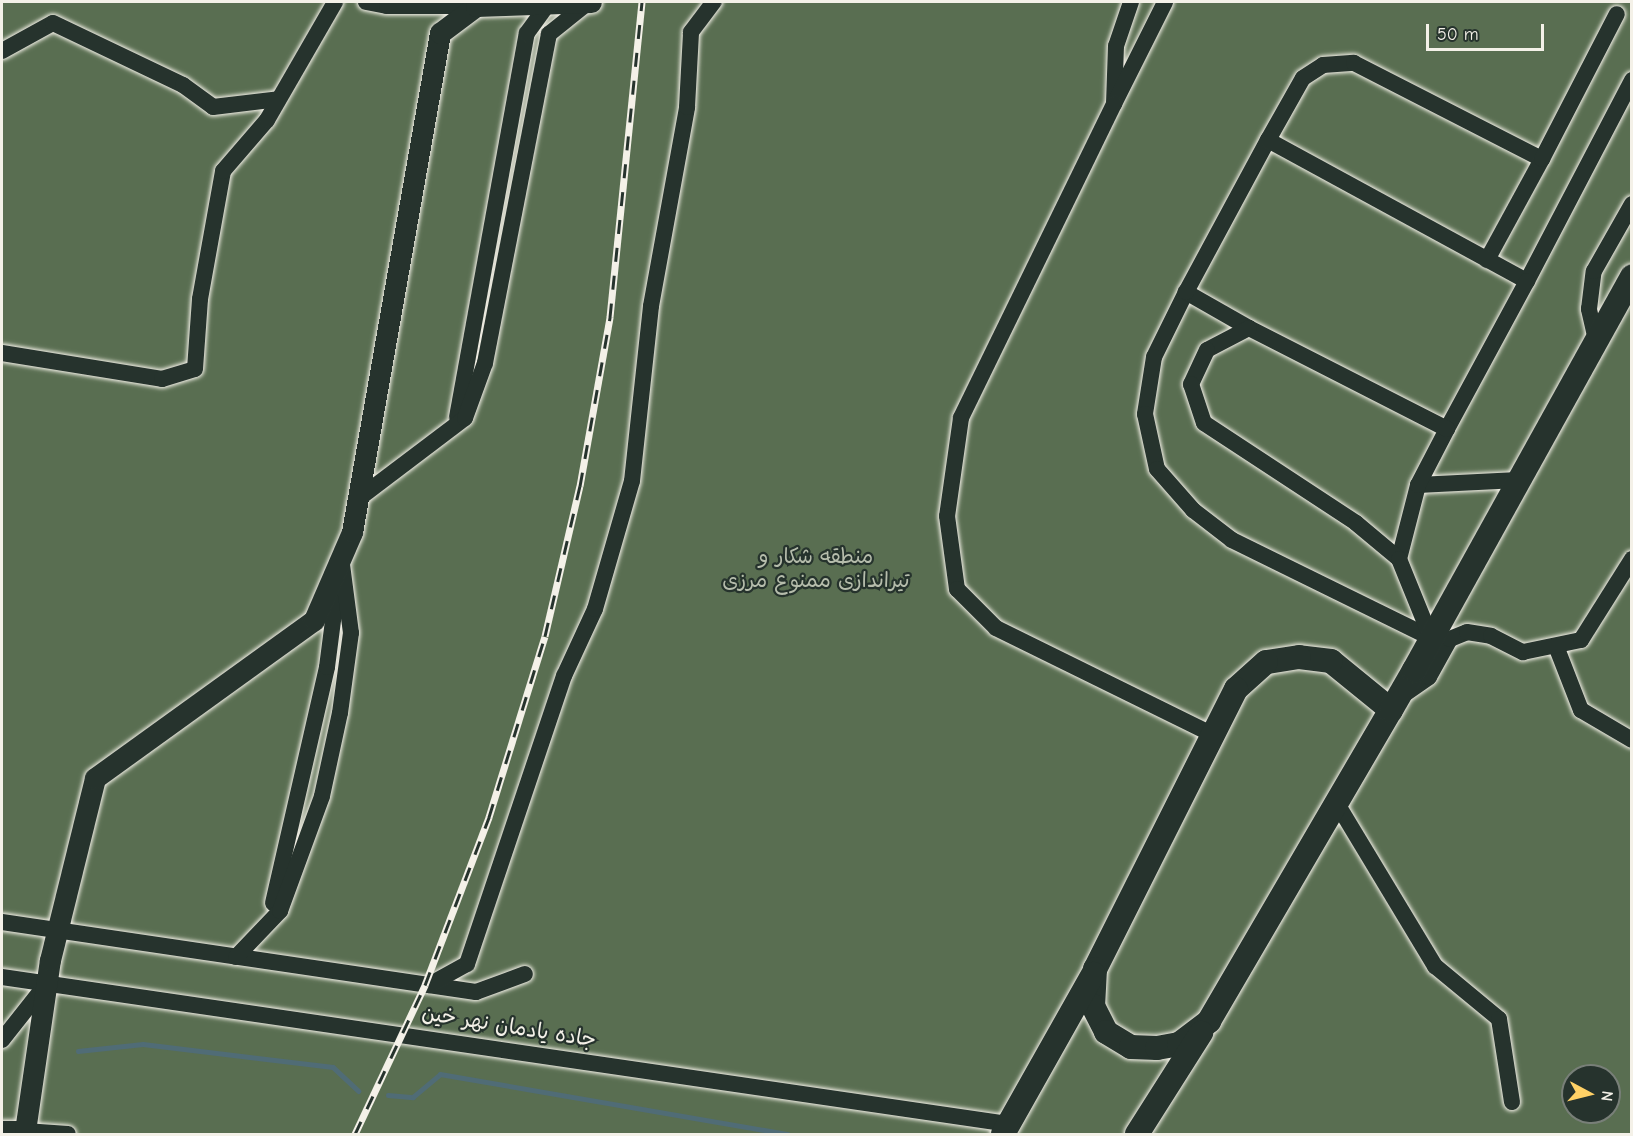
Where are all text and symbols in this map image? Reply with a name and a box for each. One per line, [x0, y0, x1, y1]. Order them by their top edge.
scale bar [1429, 12, 1548, 50]
text: 50 m [1437, 24, 1479, 45]
park label: منطقه شکار و تیراندازی ممنوع مرزی [722, 543, 910, 593]
street label: جاده یادمان نهر خین [420, 1000, 598, 1052]
north arrow [1561, 1064, 1621, 1124]
text: N [1597, 1090, 1616, 1102]

